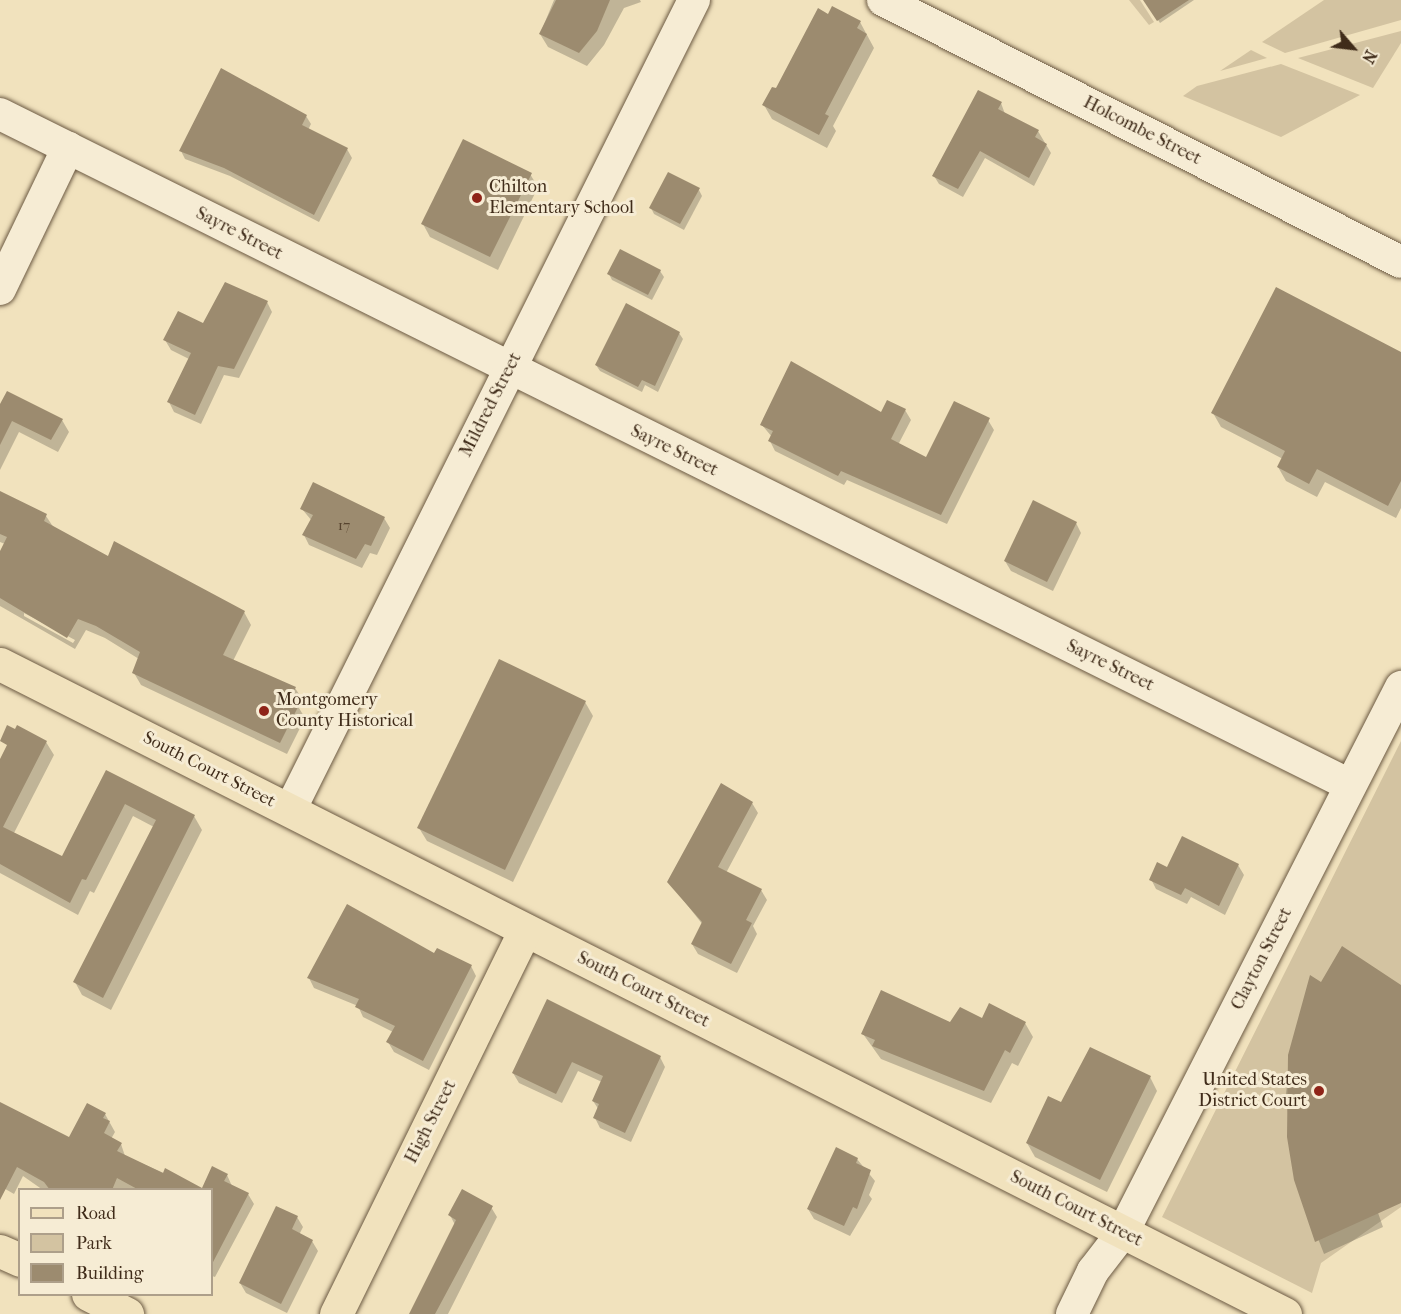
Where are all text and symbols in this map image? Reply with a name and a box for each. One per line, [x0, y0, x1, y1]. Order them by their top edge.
north arrow [1323, 18, 1383, 78]
text: N [1358, 47, 1381, 66]
street label: Holcombe Street [1079, 92, 1205, 170]
place label: Chilton Elementary School [489, 177, 634, 219]
marker: Chilton Elementary School [470, 191, 484, 205]
street label: Sayre Street [192, 203, 286, 265]
street label: Mildred Street [455, 349, 527, 461]
street label: Sayre Street [627, 421, 721, 481]
house number: 17 [338, 517, 350, 535]
street label: Sayre Street [1063, 636, 1157, 696]
place label: Montgomery County Historical [276, 690, 413, 732]
marker: Montgomery County Historical [257, 704, 271, 718]
street label: South Court Street [139, 727, 279, 813]
street label: Clayton Street [1227, 904, 1297, 1014]
street label: South Court Street [573, 947, 713, 1033]
place label: United States District Court [1198, 1070, 1307, 1112]
street label: High Street [401, 1077, 461, 1167]
marker: United States District Court [1312, 1084, 1326, 1098]
street label: South Court Street [1006, 1166, 1146, 1252]
legend [18, 1188, 213, 1296]
text: Road [76, 1203, 116, 1224]
text: Park [76, 1233, 112, 1254]
text: Building [76, 1263, 143, 1284]

